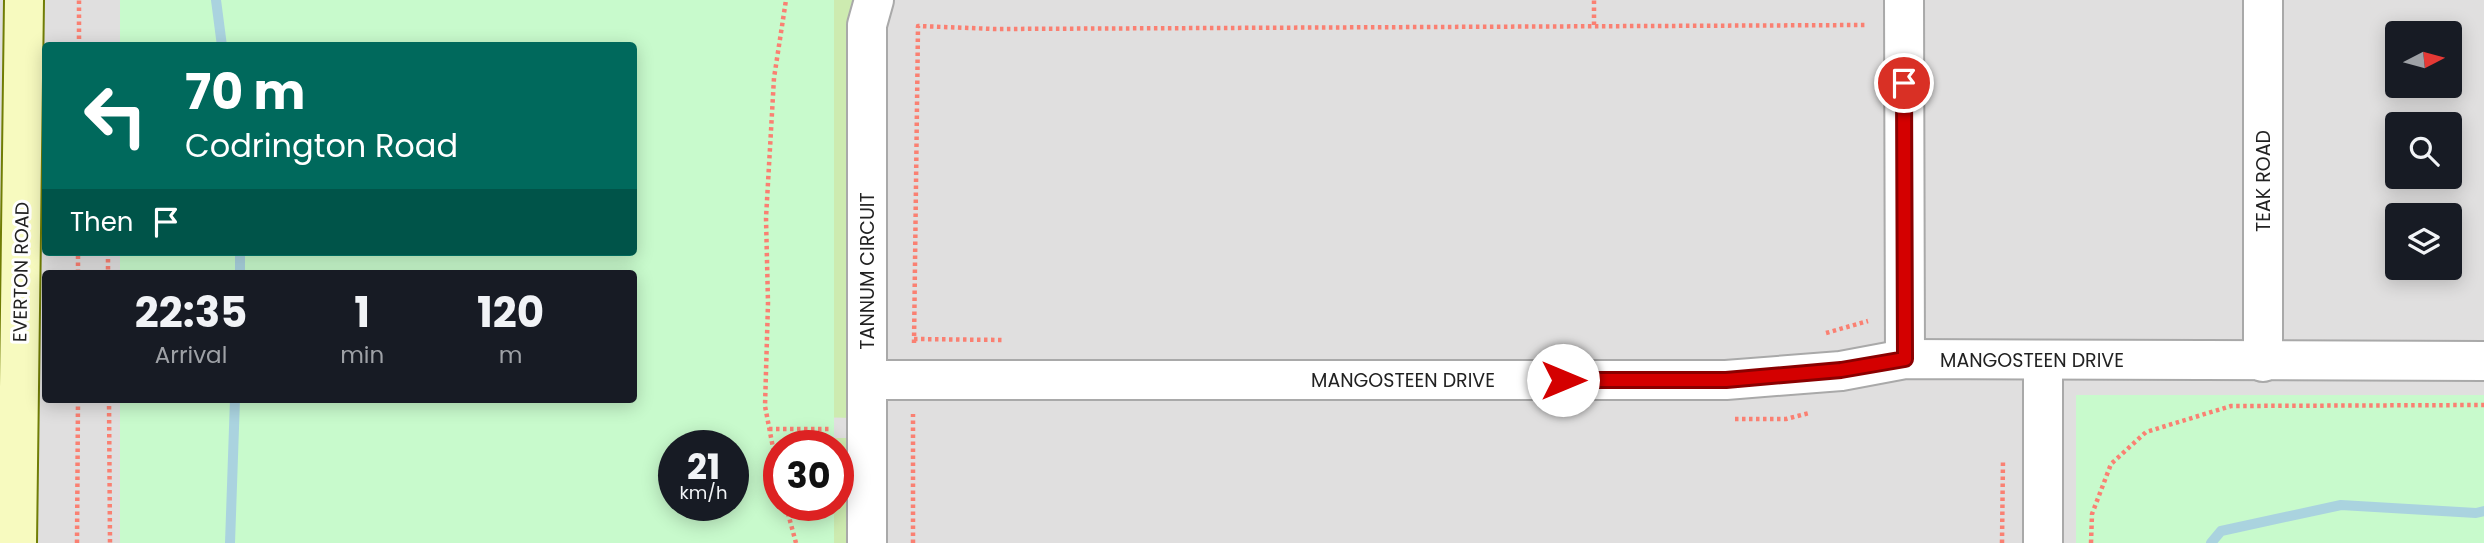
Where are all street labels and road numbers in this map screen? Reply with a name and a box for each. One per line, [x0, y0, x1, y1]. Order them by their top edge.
street label: TEAK ROAD [2250, 130, 2277, 232]
street label: TANNUM CIRCUIT [854, 192, 881, 350]
street label: EVERTON ROAD [6, 202, 36, 342]
street label: MANGOSTEEN DRIVE [1940, 347, 2124, 374]
street label: MANGOSTEEN DRIVE [1311, 367, 1495, 394]

